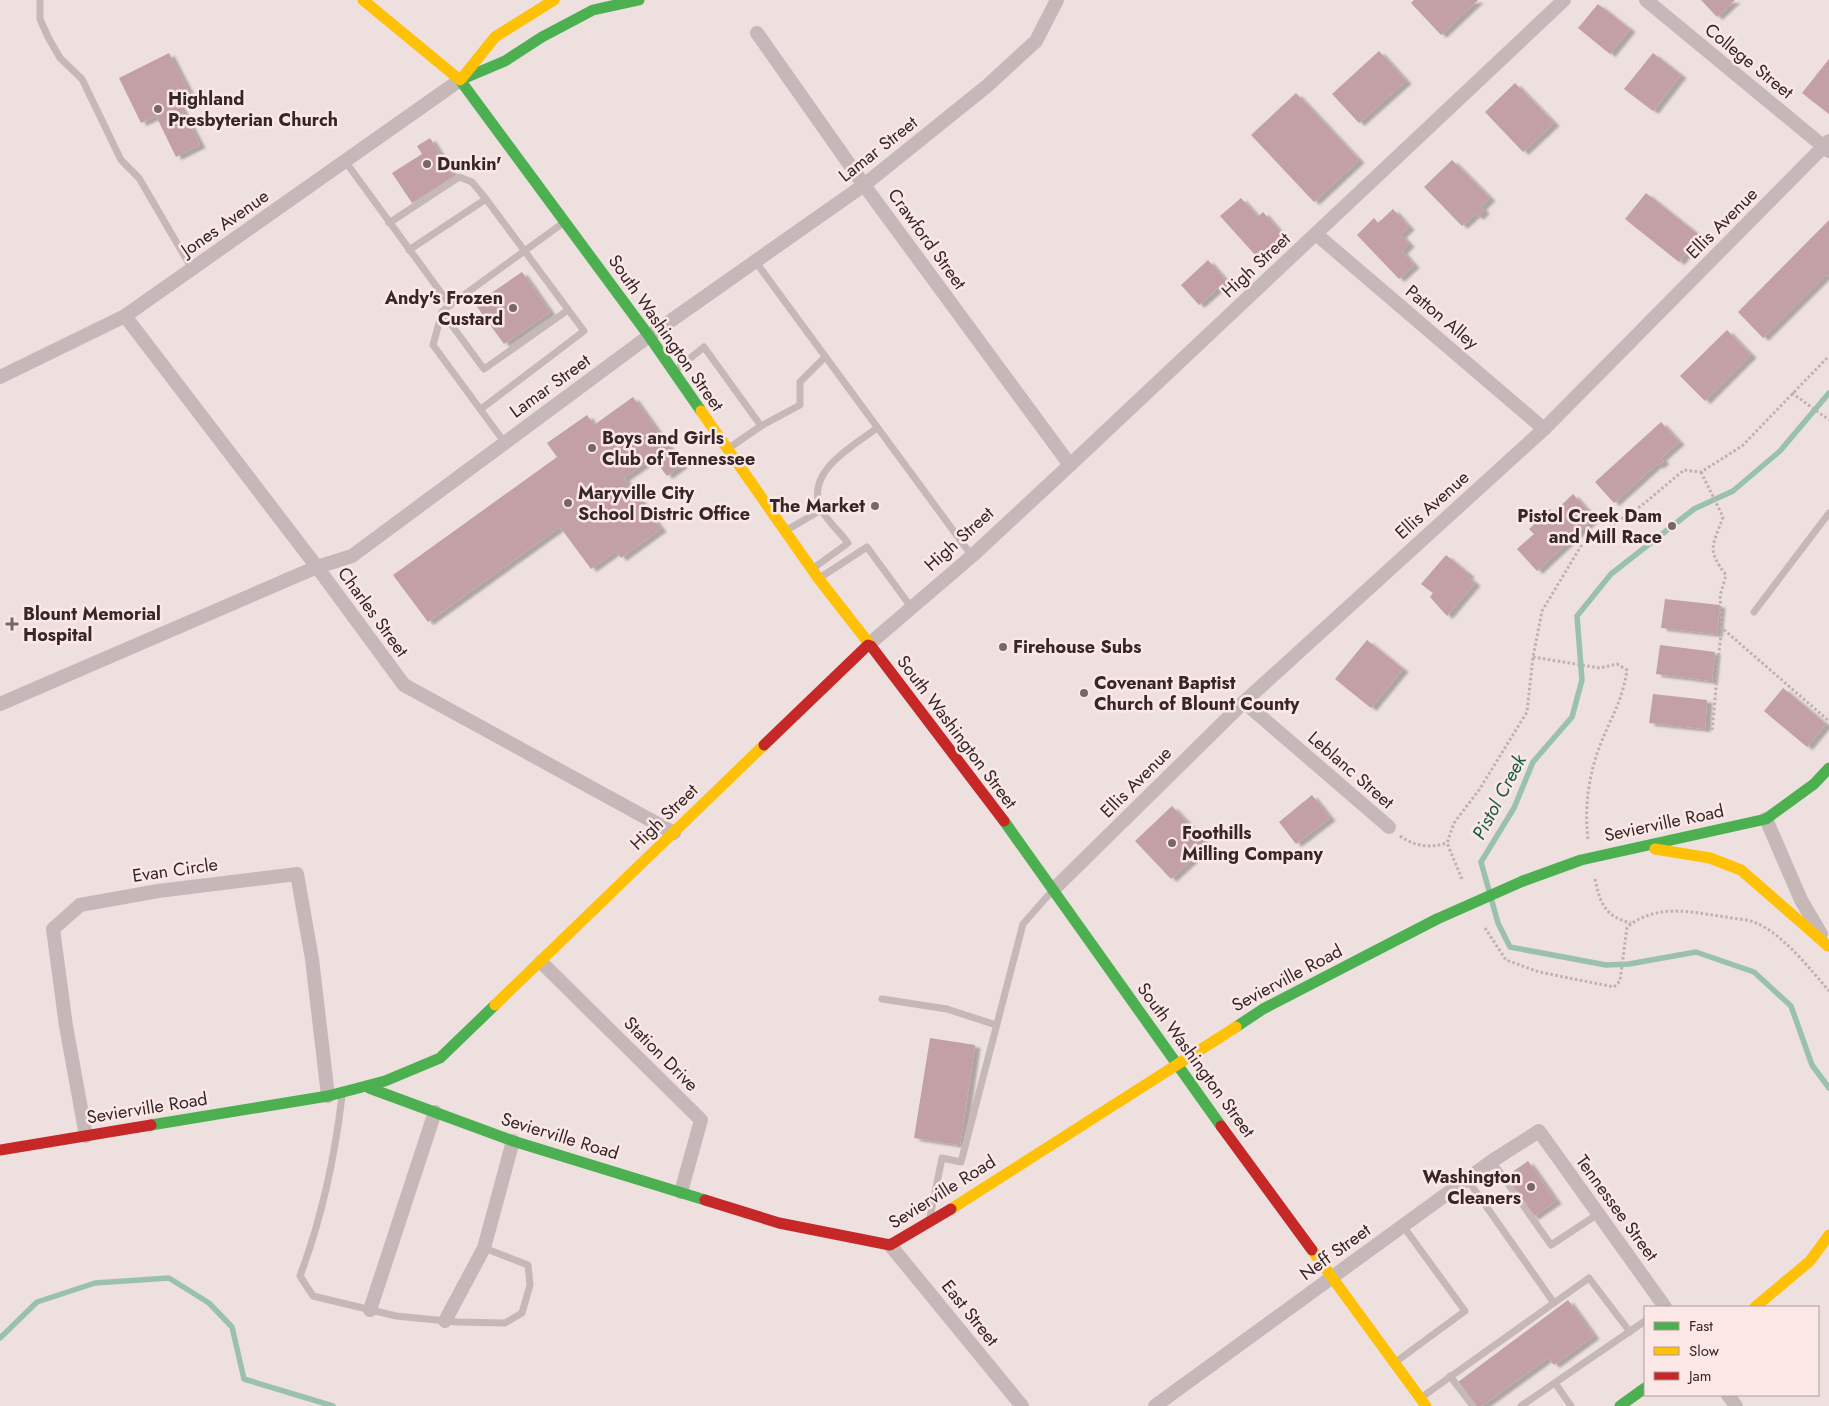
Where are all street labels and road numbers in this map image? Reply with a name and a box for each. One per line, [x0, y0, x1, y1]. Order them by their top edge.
street label: College Street [1699, 17, 1800, 105]
street label: Lamar Street [833, 109, 924, 188]
street label: Ellis Avenue [1680, 181, 1764, 265]
street label: Jones Avenue [174, 183, 274, 264]
street label: Crawford Street [881, 183, 973, 295]
street label: High Street [1216, 226, 1297, 304]
street label: South Washington Street [602, 249, 730, 417]
street label: Patton Alley [1400, 279, 1484, 355]
street label: Lamar Street [504, 347, 596, 424]
street label: Ellis Avenue [1389, 465, 1475, 545]
street label: High Street [918, 500, 1000, 577]
street label: Charles Street [331, 562, 415, 663]
street label: South Washington Street [891, 650, 1024, 815]
street label: Leblanc Street [1302, 725, 1400, 815]
street label: Ellis Avenue [1094, 740, 1178, 824]
street label: High Street [624, 777, 704, 856]
street label: Sevierville Road [1602, 798, 1726, 848]
street label: Evan Circle [130, 851, 220, 889]
street label: Sevierville Road [1227, 938, 1347, 1018]
street label: South Washington Street [1131, 977, 1262, 1143]
street label: Station Drive [618, 1011, 704, 1097]
street label: Sevierville Road [85, 1086, 209, 1130]
street label: Sevierville Road [498, 1106, 622, 1166]
street label: Sevierville Road [883, 1149, 1001, 1235]
street label: Tennessee Street [1570, 1150, 1665, 1267]
street label: Neff Street [1294, 1217, 1376, 1287]
street label: East Street [935, 1274, 1005, 1352]

